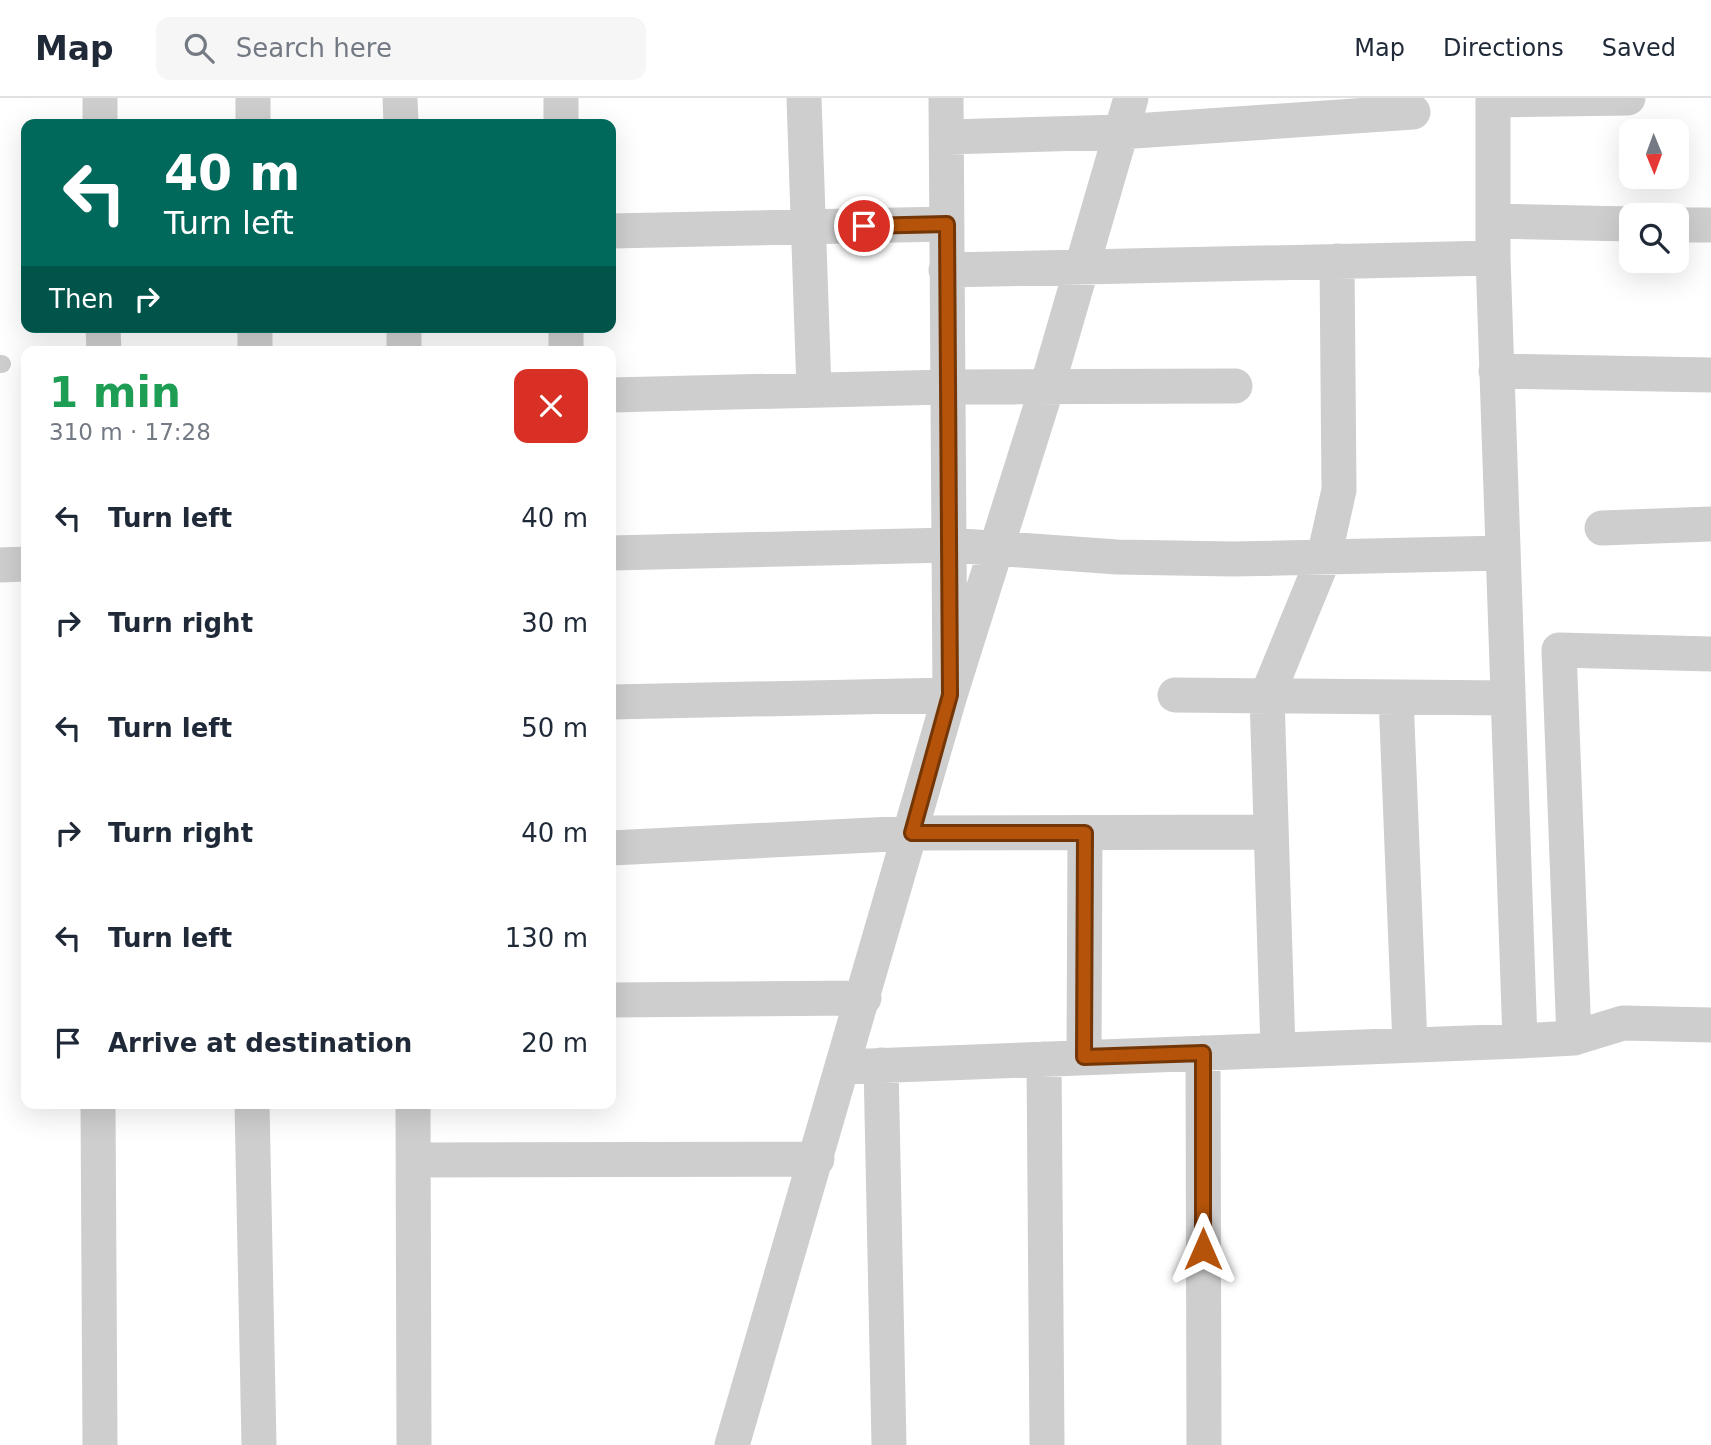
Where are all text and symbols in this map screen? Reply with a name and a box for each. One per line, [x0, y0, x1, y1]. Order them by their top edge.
search box [156, 17, 646, 80]
text: Map [35, 29, 114, 68]
icon: search [180, 29, 218, 67]
text: Search here [236, 33, 392, 63]
text: Map [1354, 34, 1405, 62]
text: Directions [1443, 34, 1564, 62]
text: Saved [1602, 34, 1676, 62]
north arrow [1619, 119, 1689, 189]
map controls [1619, 119, 1689, 273]
text: 40 m [164, 145, 300, 202]
icon: left [49, 147, 140, 238]
pin [834, 196, 894, 256]
button: search [1619, 203, 1689, 273]
text: Turn left [164, 204, 294, 242]
icon: arrive [845, 207, 883, 245]
icon: right [128, 280, 166, 318]
text: Then [49, 284, 114, 314]
text: 1 min [49, 368, 181, 417]
button: close [514, 369, 588, 443]
text: 310 m · 17:28 [49, 419, 211, 445]
icon: left [49, 499, 87, 537]
text: Turn left [108, 503, 232, 533]
text: 40 m [521, 503, 588, 533]
icon: right [49, 604, 87, 642]
text: Turn right [108, 608, 253, 638]
text: 30 m [521, 608, 588, 638]
icon: left [49, 709, 87, 747]
text: Turn left [108, 713, 232, 743]
text: 50 m [521, 713, 588, 743]
icon: right [49, 814, 87, 852]
text: Turn right [108, 818, 253, 848]
text: 40 m [521, 818, 588, 848]
icon: left [49, 919, 87, 957]
text: Turn left [108, 923, 232, 953]
text: 130 m [505, 923, 588, 953]
icon: arrive [49, 1024, 87, 1062]
text: Arrive at destination [108, 1028, 412, 1058]
text: 20 m [521, 1028, 588, 1058]
position arrow [1166, 1212, 1240, 1286]

